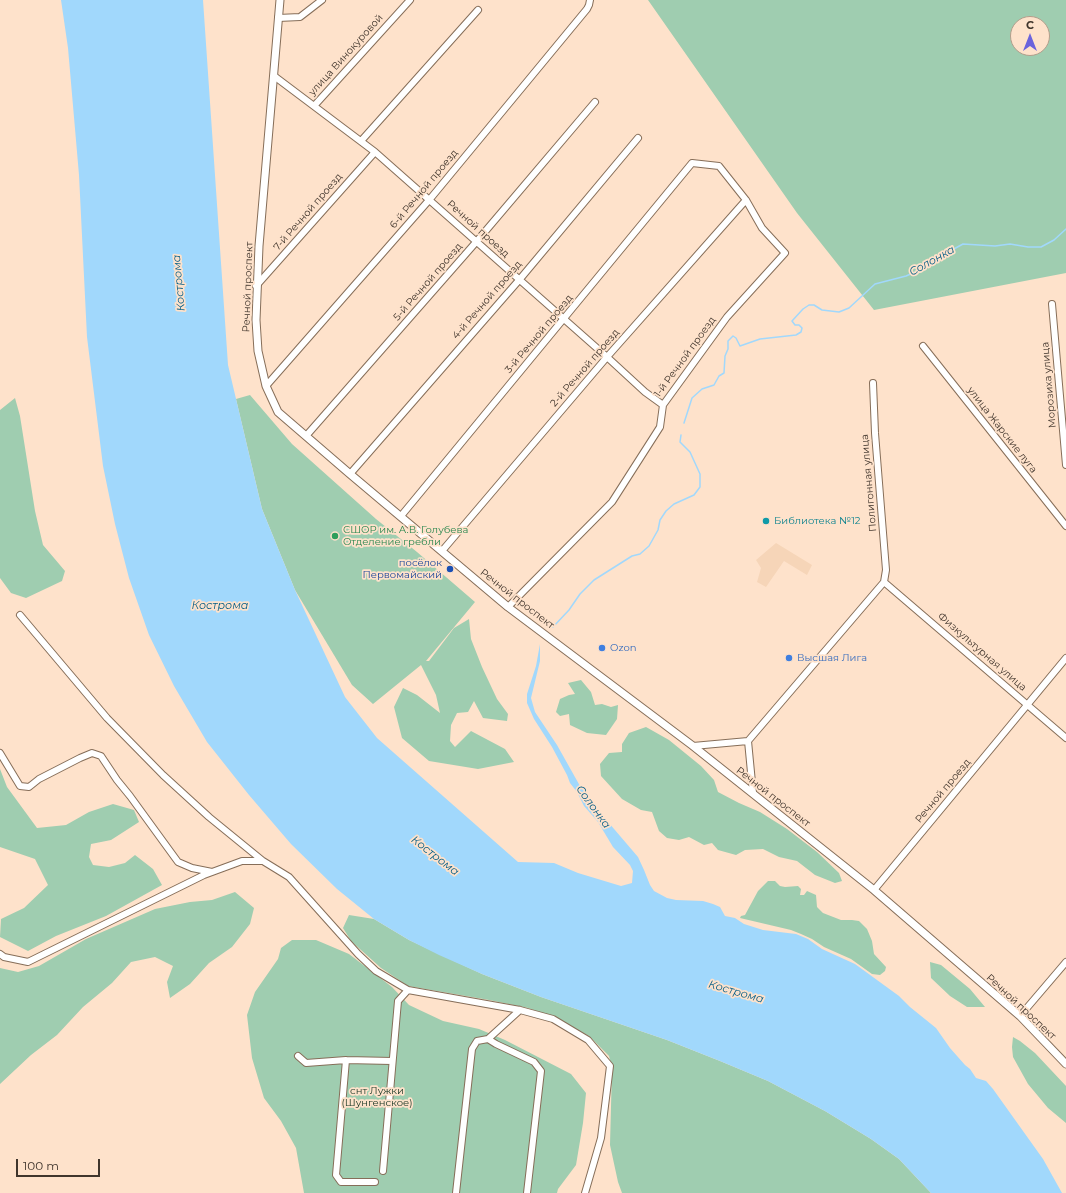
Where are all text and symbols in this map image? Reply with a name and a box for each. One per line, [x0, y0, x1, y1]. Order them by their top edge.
street label: улица Винокуровой [306, 12, 386, 98]
north arrow [1010, 16, 1050, 56]
text: С [1026, 18, 1034, 32]
street label: 6-й Речной проезд [388, 147, 460, 231]
street label: 7-й Речной проезд [271, 171, 345, 253]
street label: Речной проезд [444, 198, 512, 260]
street label: Речной проспект [240, 241, 256, 333]
street label: 5-й Речной проезд [391, 241, 465, 323]
water label: Солонка [907, 243, 957, 279]
water label: Кострома [170, 254, 188, 312]
street label: 4-й Речной проезд [450, 258, 524, 342]
street label: 3-й Речной проезд [503, 292, 575, 376]
street label: 1-й Речной проезд [652, 314, 718, 400]
street label: 2-й Речной проезд [548, 327, 622, 409]
street label: Морозиха улица [1039, 342, 1059, 428]
street label: улица Жарские луга [965, 385, 1039, 475]
street label: Полигонная улица [859, 434, 879, 532]
place label: Библиотека №12 [774, 515, 860, 527]
marker: Библиотека №12 [761, 516, 771, 526]
place label: СШОР им. А.В. Голубева Отделение гребли [343, 524, 468, 548]
marker: СШОР им. А.В. Голубева Отделение гребли [330, 531, 340, 541]
place label: посёлок Первомайский [362, 557, 442, 580]
marker: посёлок Первомайский [445, 564, 455, 574]
street label: Речной проспект [478, 566, 556, 632]
water label: Кострома [192, 599, 248, 613]
street label: Физкультурная улица [935, 610, 1029, 694]
place label: Ozon [610, 642, 636, 654]
marker: Ozon [597, 643, 607, 653]
place label: Высшая Лига [797, 652, 867, 664]
marker: Высшая Лига [784, 653, 794, 663]
street label: Речной проезд [913, 757, 973, 825]
street label: Речной проспект [734, 764, 812, 830]
water label: Солонка [573, 783, 613, 831]
water label: Кострома [409, 833, 461, 879]
street label: Речной проспект [984, 972, 1058, 1042]
water label: Кострома [707, 978, 765, 1006]
park label: снт Лужки (Шунгенское) [341, 1085, 413, 1108]
scale bar [18, 1151, 102, 1177]
text: 100 m [23, 1158, 59, 1173]

